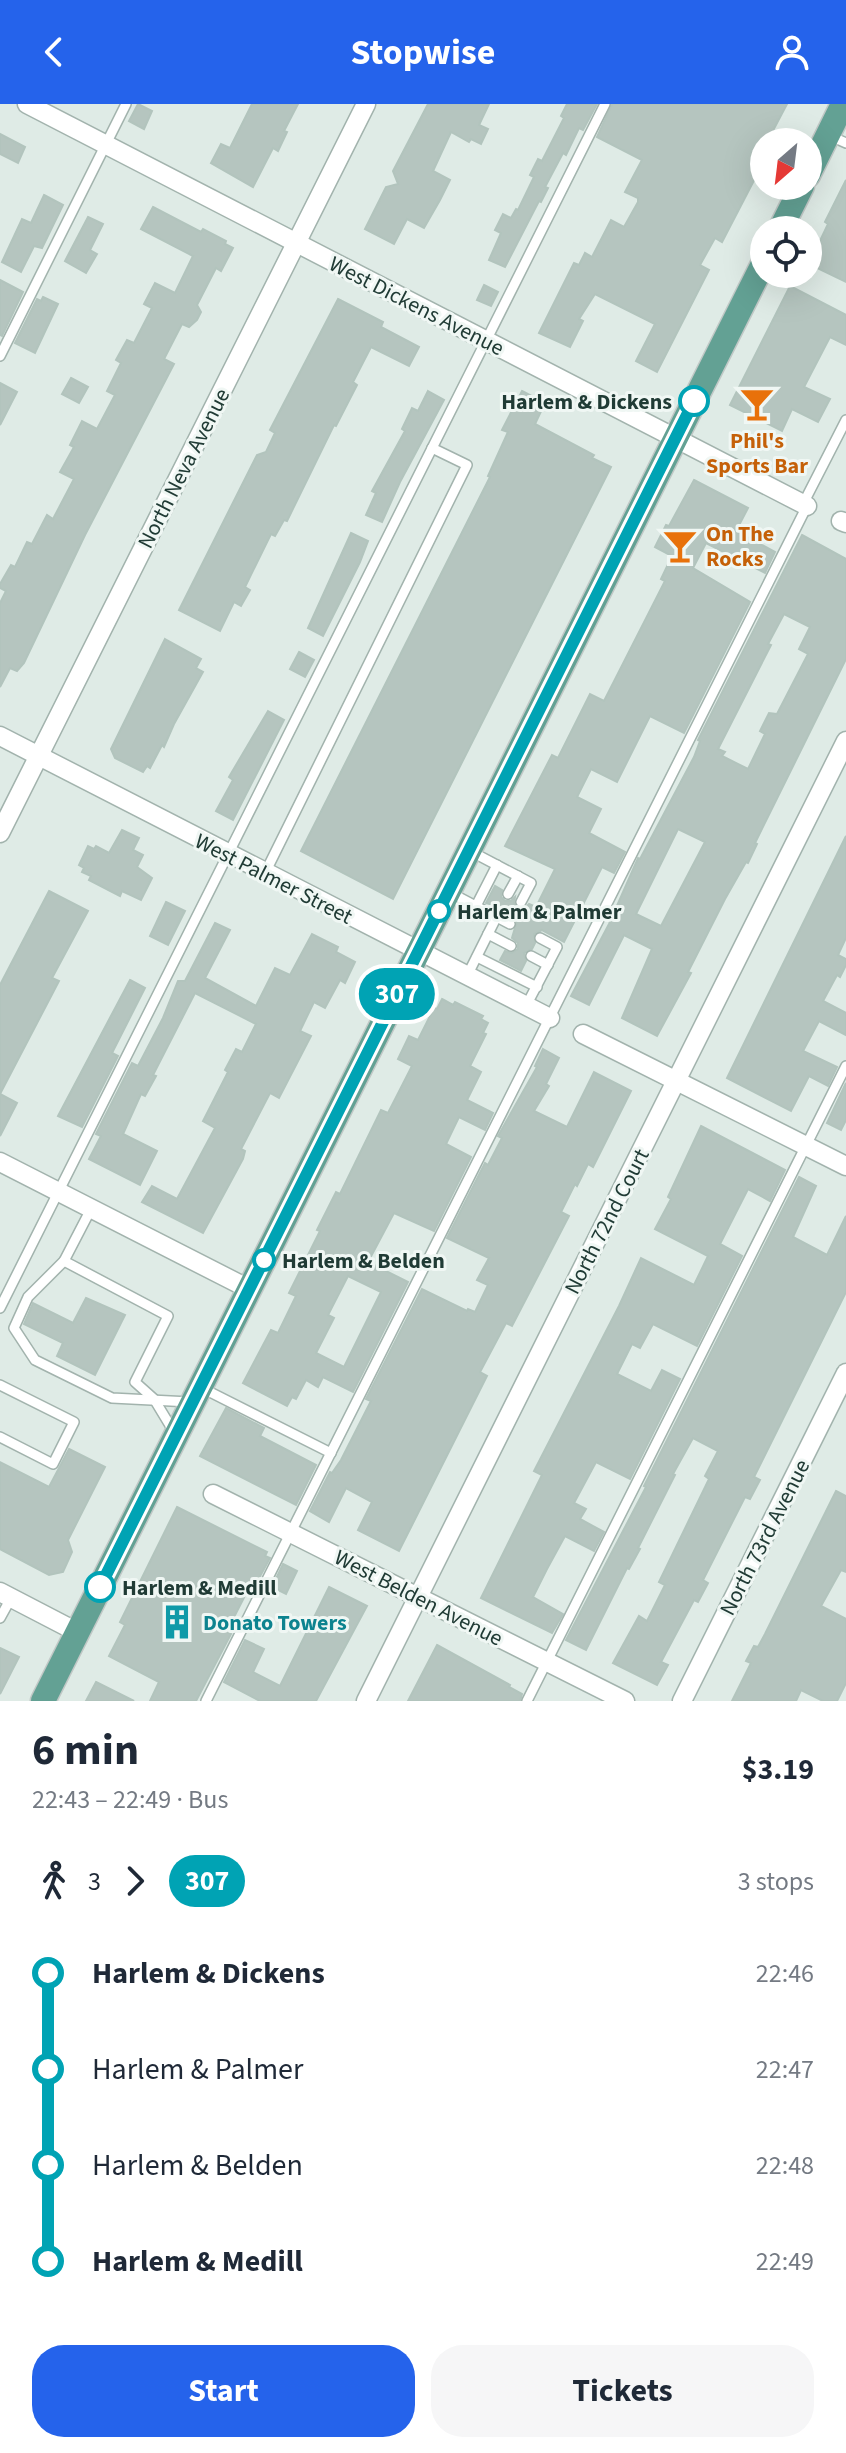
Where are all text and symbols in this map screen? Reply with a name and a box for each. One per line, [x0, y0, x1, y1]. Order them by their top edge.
text: Stopwise [351, 27, 495, 78]
icon: back [32, 30, 76, 74]
icon: person [770, 30, 814, 74]
north arrow [750, 128, 822, 200]
map controls [750, 128, 822, 288]
button: locate [750, 216, 822, 288]
street label: West Dickens Avenue [323, 248, 510, 364]
street label: North Neva Avenue [130, 383, 238, 554]
bar icon: Phil's Sports Bar [738, 385, 776, 423]
place label: Harlem & Dickens [501, 386, 672, 418]
marker: Harlem & Dickens [679, 386, 709, 416]
place label: Phil's Sports Bar [706, 425, 808, 482]
place label: On The Rocks [706, 518, 774, 575]
bar icon: On The Rocks [661, 527, 699, 565]
street label: West Palmer Street [189, 825, 359, 933]
place label: Harlem & Palmer [457, 896, 622, 928]
marker: Harlem & Palmer [428, 900, 450, 922]
line badge: 307 [351, 968, 443, 1020]
text: 307 [375, 974, 419, 1014]
street label: North 72nd Court [556, 1143, 658, 1300]
place label: Harlem & Belden [282, 1245, 445, 1277]
marker: Harlem & Belden [253, 1249, 275, 1271]
street label: North 73rd Avenue [712, 1454, 818, 1621]
street label: West Belden Avenue [329, 1541, 509, 1654]
marker: Harlem & Medill [85, 1572, 115, 1602]
place label: Harlem & Medill [122, 1572, 277, 1604]
building icon: Donato Towers [158, 1603, 196, 1641]
place label: Donato Towers [203, 1607, 347, 1639]
text: 6 min [32, 1719, 139, 1782]
text: $3.19 [742, 1748, 814, 1791]
text: 22:43 – 22:49 · Bus [32, 1781, 228, 1818]
icon: walk [32, 1859, 76, 1903]
icon: forward [113, 1859, 157, 1903]
text: 307 [185, 1861, 229, 1901]
text: 3 [88, 1863, 101, 1900]
text: 3 stops [738, 1863, 814, 1900]
text: Harlem & Dickens [92, 1952, 325, 1995]
text: 22:46 [756, 1955, 814, 1992]
text: Harlem & Palmer [92, 2048, 303, 2091]
text: 22:47 [756, 2051, 814, 2088]
text: Harlem & Belden [92, 2144, 303, 2187]
text: 22:48 [756, 2147, 814, 2184]
text: Harlem & Medill [92, 2240, 303, 2283]
text: 22:49 [756, 2243, 814, 2280]
button: Start [32, 2345, 415, 2437]
button: Tickets [431, 2345, 814, 2437]

